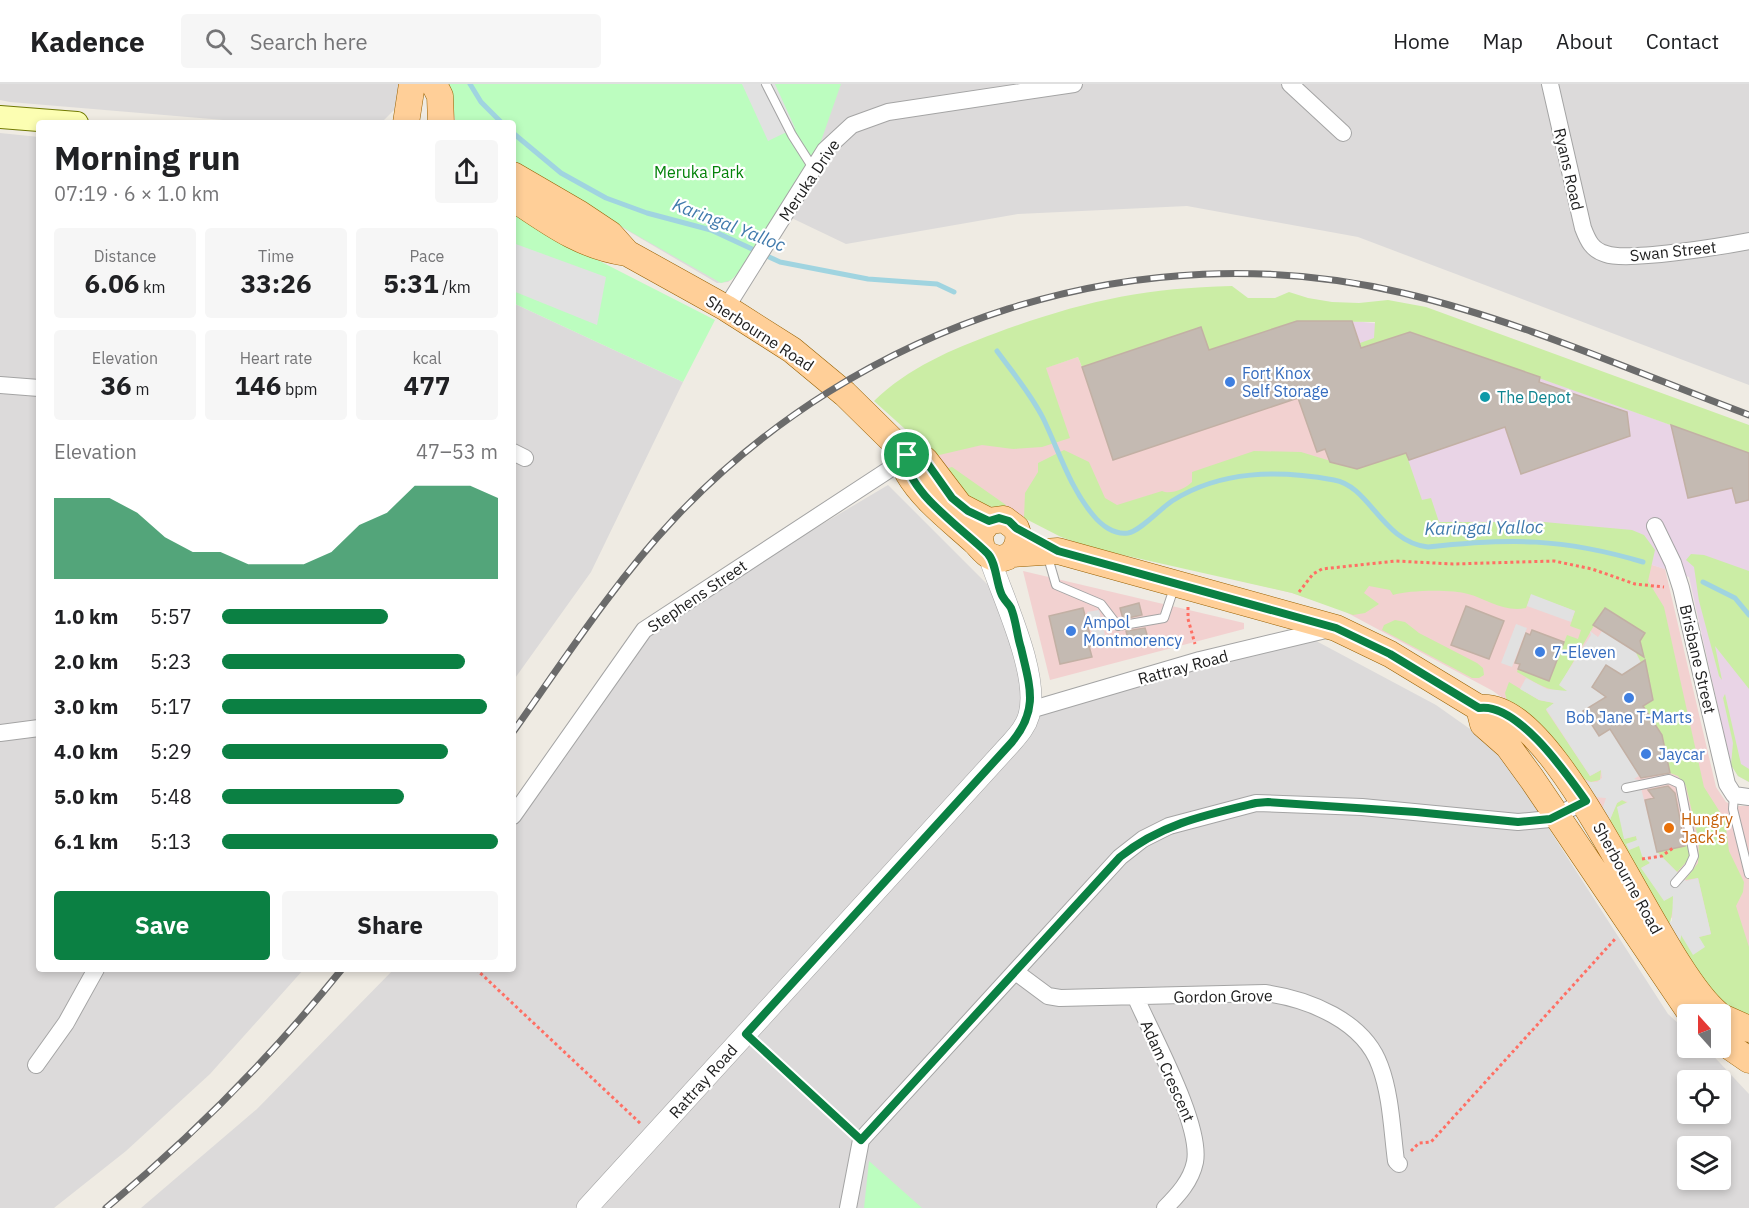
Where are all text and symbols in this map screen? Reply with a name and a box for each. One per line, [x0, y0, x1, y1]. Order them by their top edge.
search box [181, 14, 601, 68]
text: Kadence [30, 23, 145, 60]
icon: search [202, 25, 235, 58]
text: Search here [250, 27, 368, 56]
text: Home [1393, 27, 1450, 55]
text: Map [1483, 27, 1523, 55]
text: About [1556, 27, 1613, 55]
text: Contact [1646, 27, 1719, 55]
street label: Ryans Road [1550, 126, 1588, 212]
street label: Meruka Drive [774, 135, 844, 225]
text: Morning run [54, 136, 240, 179]
button: share [435, 140, 498, 203]
park label: Meruka Park [654, 162, 744, 182]
text: 07:19 · 6 × 1.0 km [54, 180, 219, 207]
water label: Karingal Yalloc [670, 192, 789, 257]
street label: Swan Street [1629, 237, 1717, 265]
text: Distance [94, 246, 156, 266]
text: Time [258, 246, 294, 266]
text: Pace [410, 246, 444, 266]
text: 6.06 [84, 266, 139, 300]
text: 33:26 [241, 266, 311, 300]
text: 5:31 [383, 266, 439, 300]
text: km [139, 277, 166, 297]
text: /km [439, 277, 471, 297]
street label: Sherbourne Road [702, 291, 818, 375]
text: Elevation [92, 348, 158, 368]
text: Heart rate [240, 348, 312, 368]
text: kcal [412, 348, 442, 368]
place label: Fort Knox Self Storage [1242, 363, 1329, 401]
text: 36 [101, 368, 132, 402]
text: 146 [234, 368, 281, 402]
text: 477 [404, 368, 450, 402]
marker: Fort Knox Self Storage [1223, 375, 1237, 389]
text: m [132, 379, 149, 399]
text: bpm [281, 379, 318, 399]
place label: The Depot [1497, 387, 1571, 407]
marker: The Depot [1478, 390, 1492, 404]
pin [881, 429, 932, 480]
text: Elevation [54, 438, 137, 465]
text: 47–53 m [416, 438, 498, 465]
icon: arrive [890, 438, 923, 471]
water label: Karingal Yalloc [1424, 515, 1544, 540]
street label: Stephens Street [644, 555, 750, 637]
street label: Brisbane Street [1676, 602, 1720, 716]
text: 1.0 km [54, 603, 118, 630]
text: 5:57 [150, 603, 192, 630]
place label: Ampol Montmorency [1083, 612, 1182, 650]
marker: Ampol Montmorency [1064, 624, 1078, 638]
place label: 7-Eleven [1552, 642, 1616, 662]
street label: Rattray Road [1136, 645, 1230, 689]
marker: 7-Eleven [1533, 645, 1547, 659]
text: 2.0 km [54, 648, 118, 675]
text: 5:23 [150, 648, 192, 675]
marker: Bob Jane T-Marts [1622, 691, 1636, 705]
text: 3.0 km [54, 693, 118, 720]
text: 5:17 [150, 693, 192, 720]
place label: Bob Jane T-Marts [1566, 707, 1692, 727]
text: 4.0 km [54, 738, 118, 765]
text: 5:29 [150, 738, 192, 765]
place label: Jaycar [1658, 744, 1705, 764]
marker: Jaycar [1639, 747, 1653, 761]
text: 5.0 km [54, 783, 118, 810]
text: 5:48 [150, 783, 192, 810]
place label: Hungry Jack's [1681, 809, 1733, 847]
street label: Sherbourne Road [1589, 819, 1667, 937]
marker: Hungry Jack's [1662, 821, 1676, 835]
text: 6.1 km [54, 828, 118, 855]
text: 5:13 [150, 828, 192, 855]
button: Save [54, 891, 270, 960]
button: Share [282, 891, 498, 960]
street label: Gordon Grove [1173, 985, 1273, 1007]
north arrow [1677, 1004, 1731, 1058]
map controls [1677, 1004, 1731, 1190]
street label: Adam Crescent [1137, 1017, 1199, 1125]
street label: Rattray Road [665, 1040, 741, 1122]
button: locate [1677, 1070, 1731, 1124]
button: layers [1677, 1136, 1731, 1190]

